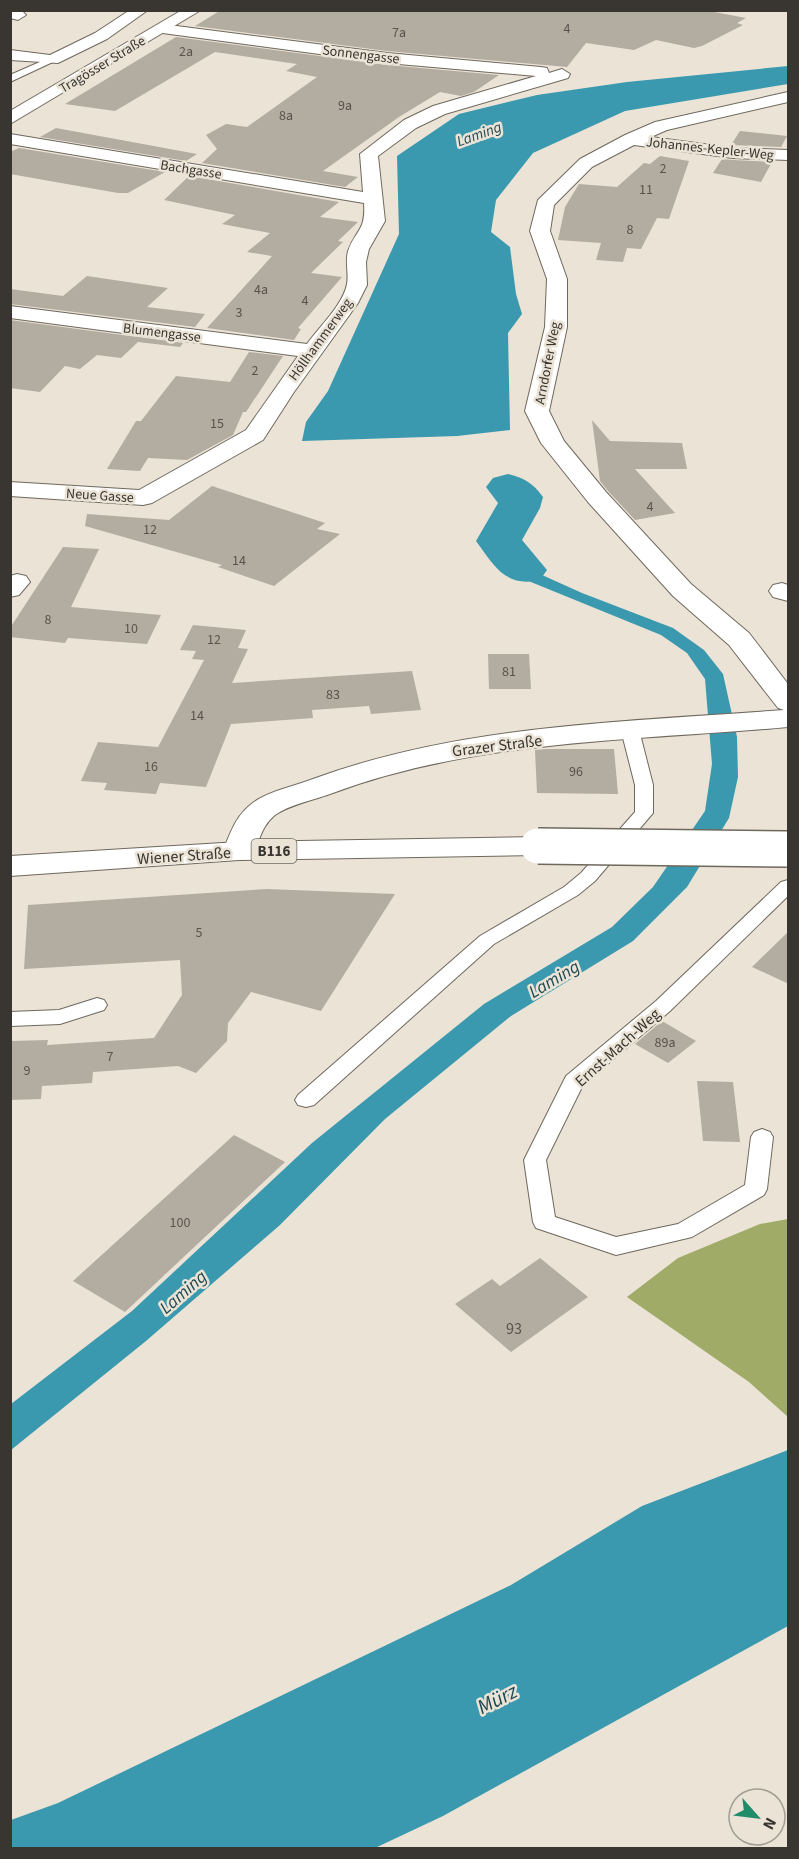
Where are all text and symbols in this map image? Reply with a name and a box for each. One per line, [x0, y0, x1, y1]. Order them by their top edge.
house number: 4 [564, 19, 571, 39]
house number: 7a [392, 23, 406, 43]
street label: Tragösser Straße [56, 31, 150, 99]
street label: Sonnengasse [321, 40, 401, 70]
house number: 2a [179, 42, 193, 62]
house number: 9a [338, 96, 352, 116]
house number: 8a [279, 106, 293, 126]
water label: Laming [454, 117, 504, 152]
street label: Johannes-Kepler-Weg [645, 132, 775, 166]
street label: Bachgasse [159, 155, 223, 185]
house number: 2 [660, 159, 667, 179]
house number: 11 [639, 180, 653, 200]
house number: 8 [627, 220, 634, 240]
house number: 4a [254, 280, 268, 300]
house number: 4 [302, 291, 309, 311]
street label: Höllhammerweg [284, 294, 358, 385]
house number: 3 [236, 303, 243, 323]
street label: Blumengasse [122, 318, 202, 348]
street label: Arndorfer Weg [530, 320, 566, 406]
house number: 2 [252, 361, 259, 381]
house number: 15 [210, 414, 224, 434]
street label: Neue Gasse [65, 484, 134, 508]
house number: 4 [647, 497, 654, 517]
house number: 12 [143, 520, 157, 540]
house number: 14 [232, 551, 246, 571]
house number: 8 [45, 610, 52, 630]
house number: 10 [124, 619, 138, 639]
house number: 12 [207, 630, 221, 650]
house number: 81 [502, 662, 516, 682]
house number: 83 [326, 685, 340, 705]
house number: 14 [190, 706, 204, 726]
street label: Grazer Straße [451, 730, 543, 762]
house number: 16 [144, 757, 158, 777]
house number: 96 [569, 762, 583, 782]
road number: B116 [252, 839, 296, 863]
street label: Wiener Straße [136, 842, 232, 870]
house number: 5 [196, 923, 203, 943]
water label: Laming [524, 954, 584, 1004]
street label: Ernst-Mach-Weg [570, 1003, 665, 1092]
house number: 89a [655, 1033, 675, 1053]
house number: 7 [107, 1047, 114, 1067]
house number: 9 [24, 1061, 31, 1081]
house number: 100 [170, 1213, 190, 1233]
water label: Laming [154, 1265, 212, 1320]
house number: 93 [506, 1318, 522, 1340]
water label: Mürz [472, 1676, 523, 1722]
north arrow [727, 1787, 787, 1847]
text: N [757, 1814, 782, 1833]

